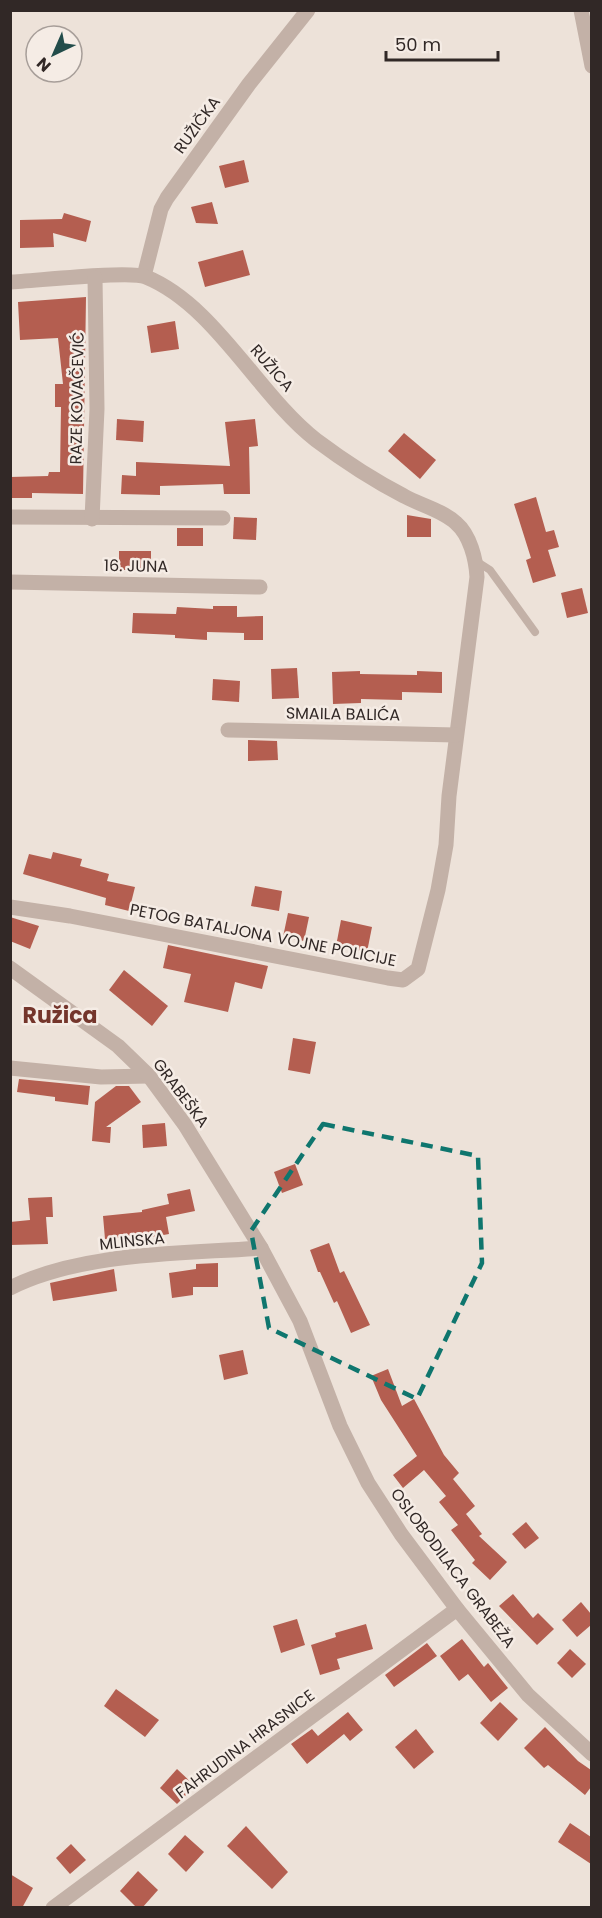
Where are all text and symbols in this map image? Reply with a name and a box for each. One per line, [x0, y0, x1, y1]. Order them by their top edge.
north arrow [24, 24, 84, 84]
scale bar [386, 24, 498, 62]
text: 50 m [395, 32, 441, 57]
text: N [32, 52, 56, 77]
street label: RUŽIČKA [168, 91, 226, 158]
street label: RAZE KOVAČEVIĆ [64, 331, 90, 465]
street label: RUŽICA [245, 339, 299, 397]
street label: 16. JUNA [104, 554, 169, 578]
street label: SMAILA BALIĆA [286, 702, 401, 727]
street label: PETOG BATALJONA VOJNE POLICIJE [128, 898, 398, 972]
district label: Ružica [23, 1000, 97, 1031]
street label: GRABEŠKA [148, 1054, 215, 1132]
street label: MLINSKA [98, 1226, 166, 1256]
street label: OSLOBODILACA GRABEŽA [385, 1483, 521, 1653]
street label: FAHRUDINA HRASNICE [171, 1684, 319, 1804]

